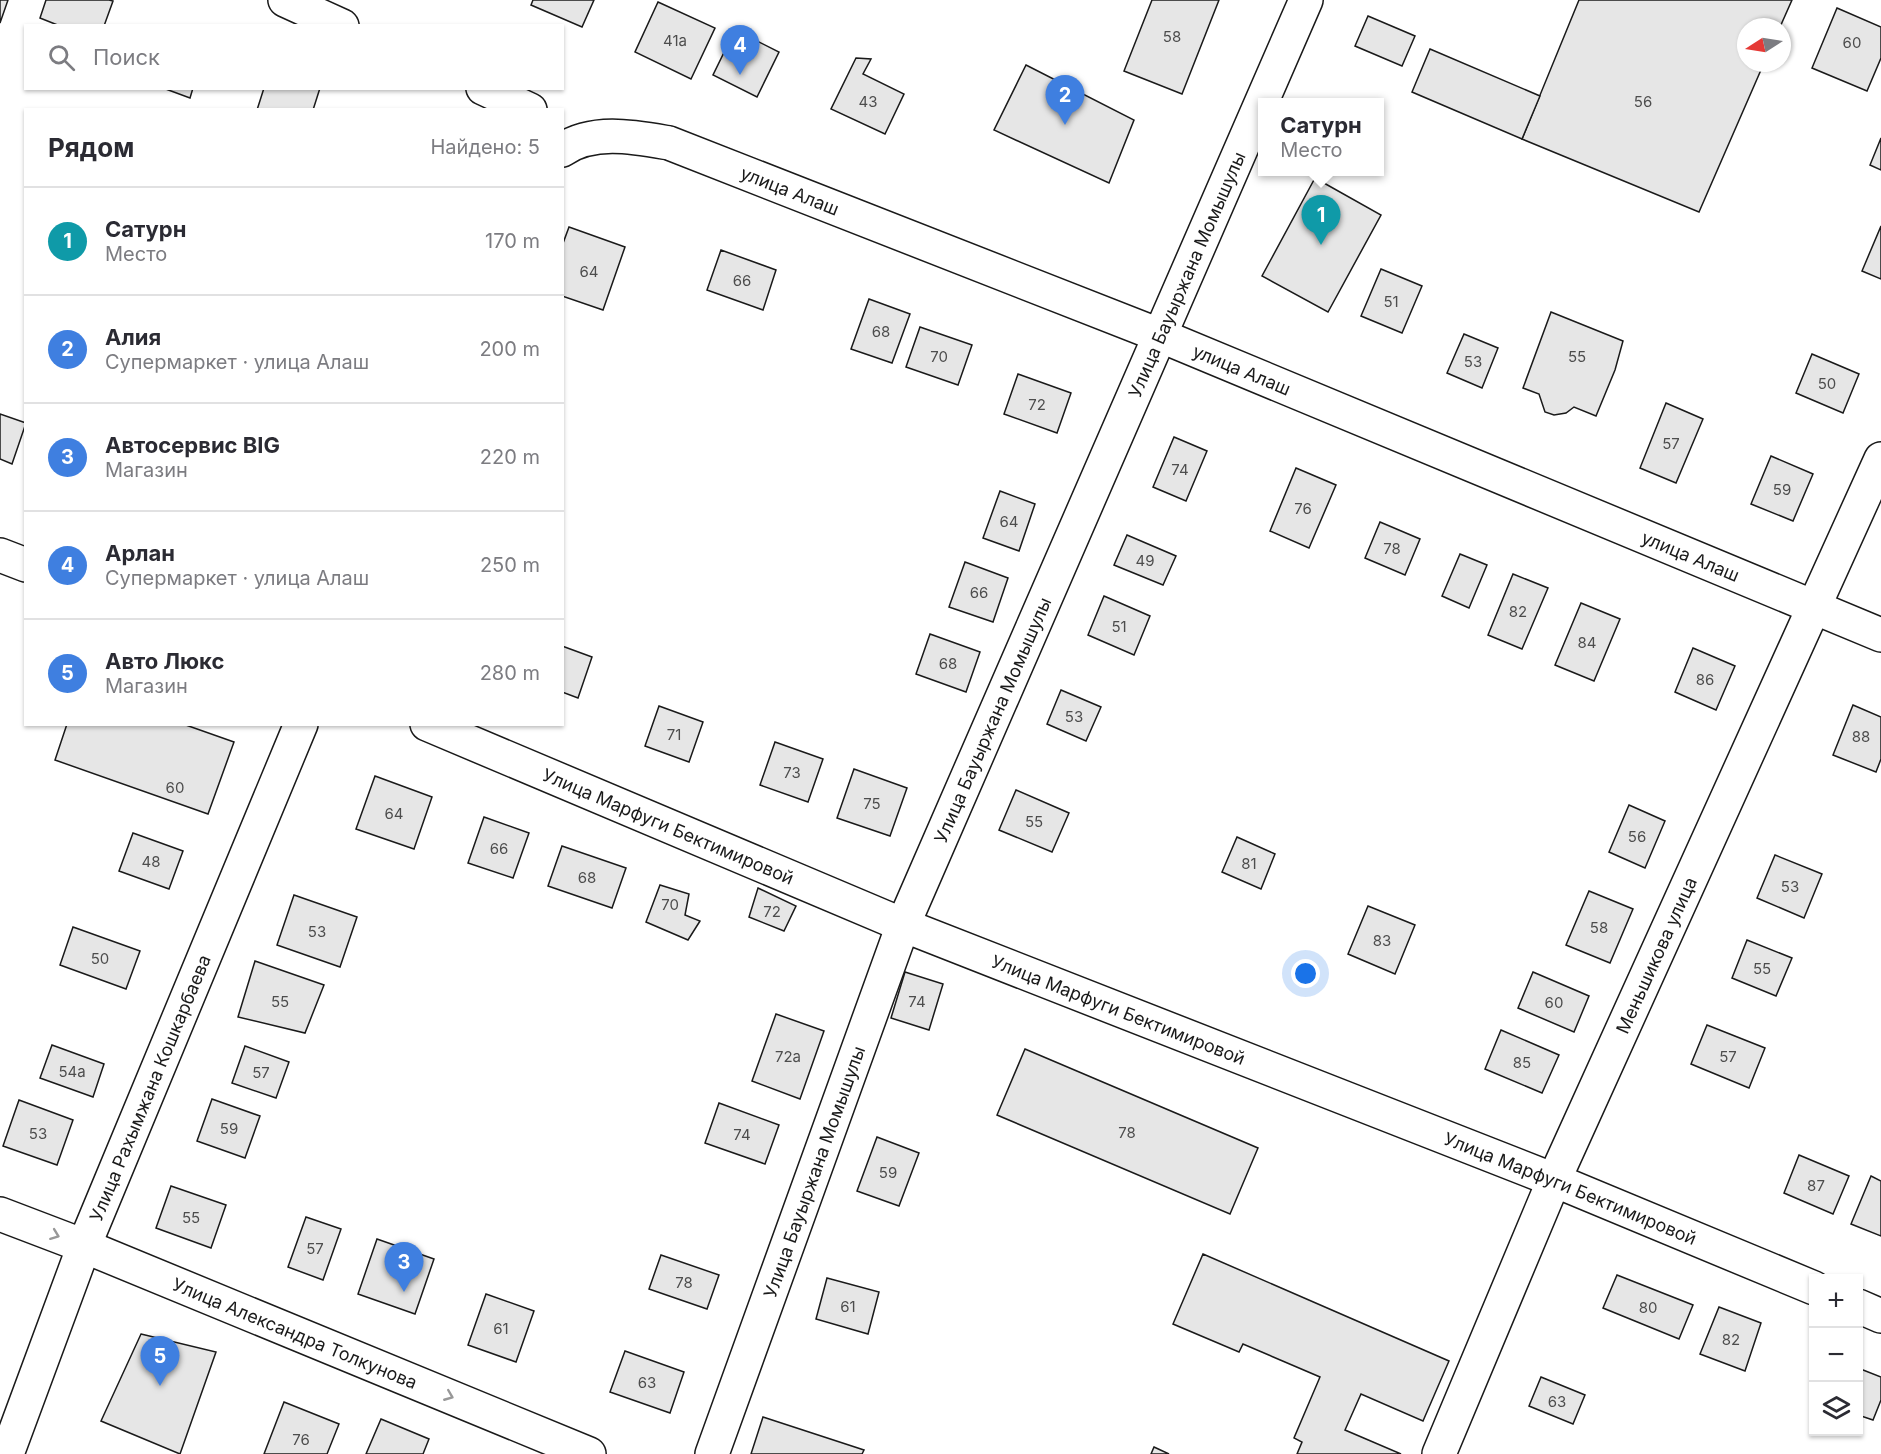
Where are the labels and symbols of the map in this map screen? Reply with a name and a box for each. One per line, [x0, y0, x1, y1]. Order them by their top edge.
north arrow [1737, 18, 1791, 72]
pin: 4 [720, 26, 760, 75]
house number: 58 [1163, 27, 1181, 46]
house number: 41а [663, 31, 687, 50]
house number: 60 [1843, 33, 1861, 52]
pin: 2 [1046, 76, 1084, 125]
house number: 43 [859, 92, 877, 111]
house number: 56 [1634, 92, 1652, 111]
street label: Улица Бауыржана Момышулы [1124, 148, 1249, 401]
street label: улица Алаш [738, 162, 842, 219]
pin: 1 [1302, 196, 1340, 245]
house number: 64 [580, 262, 599, 281]
house number: 66 [733, 271, 751, 290]
house number: 51 [1383, 292, 1399, 311]
house number: 68 [872, 322, 890, 341]
street label: улица Алаш [1190, 340, 1294, 399]
house number: 70 [930, 347, 948, 366]
house number: 55 [1568, 347, 1586, 366]
house number: 53 [1464, 352, 1482, 371]
house number: 50 [1818, 374, 1836, 393]
house number: 72 [1028, 395, 1046, 414]
house number: 57 [1662, 434, 1680, 453]
house number: 74 [1171, 460, 1189, 479]
house number: 59 [1773, 480, 1791, 499]
house number: 76 [1294, 499, 1312, 518]
house number: 64 [1000, 512, 1019, 531]
street label: улица Алаш [1639, 526, 1743, 586]
house number: 78 [1383, 539, 1401, 558]
house number: 49 [1136, 551, 1155, 570]
house number: 66 [970, 583, 988, 602]
street label: Улица Бауыржана Момышулы [930, 594, 1055, 846]
house number: 82 [1509, 602, 1527, 621]
house number: 51 [1111, 617, 1127, 636]
house number: 84 [1578, 633, 1596, 652]
house number: 68 [939, 654, 957, 673]
house number: 86 [1696, 670, 1714, 689]
house number: 53 [1065, 707, 1083, 726]
house number: 71 [667, 725, 681, 744]
house number: 88 [1852, 727, 1870, 746]
house number: 73 [783, 763, 801, 782]
street label: Улица Марфуги Бектимировой [539, 764, 797, 888]
house number: 60 [166, 778, 184, 797]
house number: 75 [863, 794, 881, 813]
house number: 64 [385, 804, 404, 823]
house number: 55 [1025, 812, 1043, 831]
house number: 56 [1628, 827, 1646, 846]
house number: 66 [490, 839, 508, 858]
house number: 48 [142, 852, 160, 871]
house number: 81 [1241, 854, 1257, 873]
house number: 68 [578, 868, 596, 887]
street label: Меньшикова улица [1611, 874, 1701, 1037]
house number: 53 [1781, 877, 1799, 896]
house number: 70 [661, 895, 679, 914]
house number: 72 [763, 902, 781, 921]
house number: 58 [1590, 918, 1608, 937]
house number: 53 [308, 922, 326, 941]
house number: 83 [1373, 931, 1391, 950]
house number: 50 [91, 949, 109, 968]
street label: Улица Марфуги Бектимировой [988, 950, 1248, 1069]
street label: Улица Рахымжана Кошкарбаева [85, 951, 214, 1224]
your location [1291, 959, 1320, 988]
house number: 55 [1753, 959, 1771, 978]
house number: 55 [271, 992, 289, 1011]
house number: 74 [908, 992, 926, 1011]
house number: 60 [1545, 993, 1563, 1012]
street label: Улица Бауыржана Момышулы [759, 1043, 869, 1300]
house number: 72а [775, 1047, 801, 1066]
house number: 57 [1719, 1047, 1737, 1066]
house number: 85 [1513, 1053, 1531, 1072]
house number: 54а [58, 1062, 86, 1081]
house number: 57 [252, 1063, 270, 1082]
house number: 59 [220, 1119, 238, 1138]
house number: 78 [1118, 1123, 1136, 1142]
house number: 53 [29, 1124, 47, 1143]
house number: 74 [733, 1125, 751, 1144]
street label: Улица Марфуги Бектимировой [1441, 1127, 1700, 1249]
house number: 59 [879, 1163, 897, 1182]
house number: 87 [1807, 1176, 1825, 1195]
house number: 55 [182, 1208, 200, 1227]
one-way arrow [49, 1227, 60, 1240]
house number: 57 [306, 1239, 324, 1258]
pin: 3 [384, 1242, 424, 1292]
street label: Улица Александра Толкунова [169, 1273, 420, 1393]
house number: 78 [675, 1273, 693, 1292]
house number: 61 [840, 1297, 856, 1316]
house number: 80 [1639, 1298, 1657, 1317]
house number: 61 [493, 1319, 509, 1338]
house number: 82 [1722, 1330, 1740, 1349]
pin: 5 [140, 1336, 180, 1386]
house number: 63 [638, 1373, 656, 1392]
one-way arrow [443, 1389, 454, 1401]
house number: 63 [1548, 1392, 1566, 1411]
house number: 76 [292, 1430, 310, 1449]

